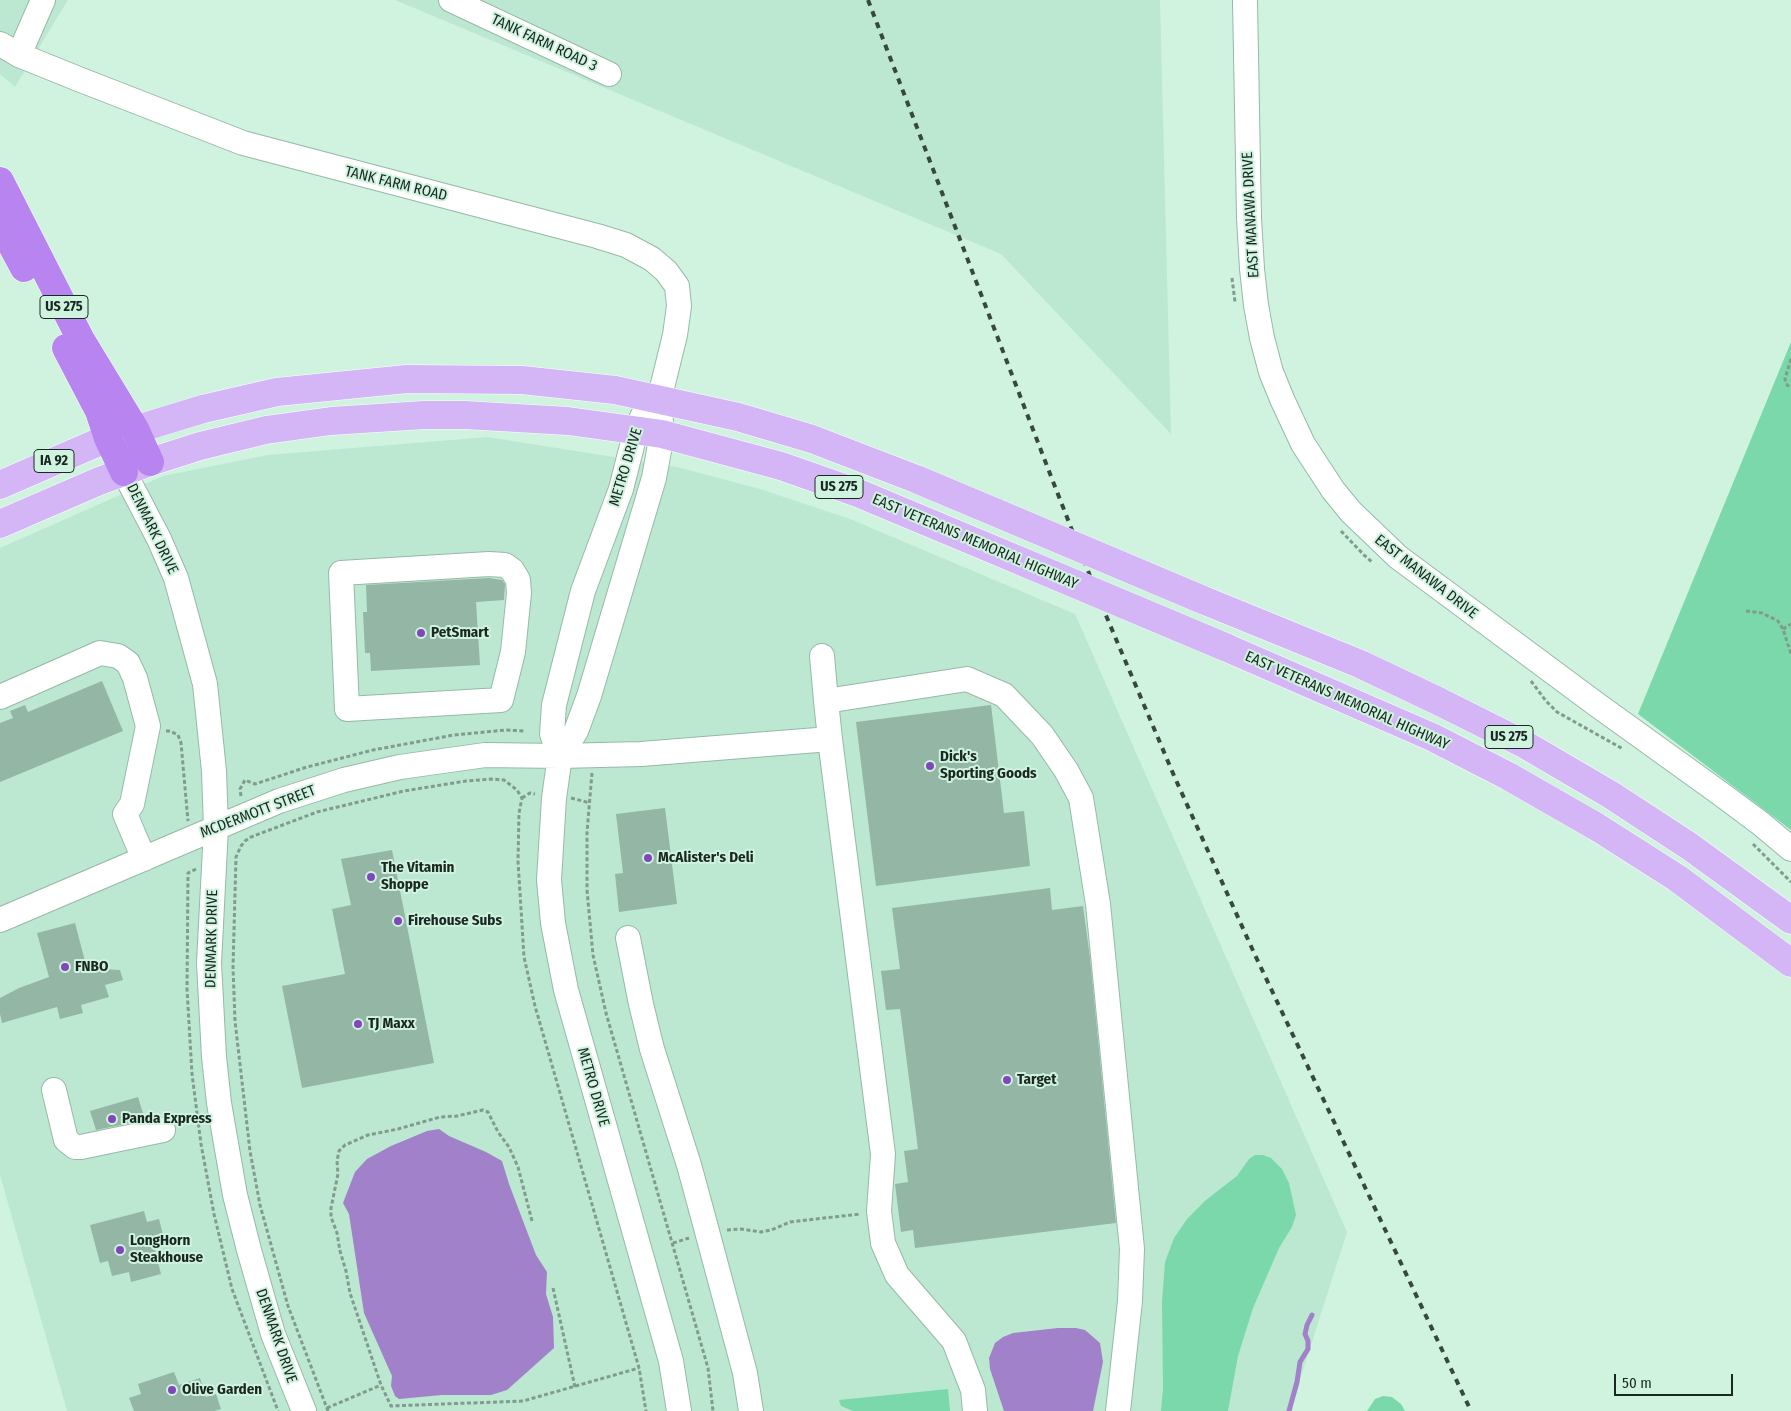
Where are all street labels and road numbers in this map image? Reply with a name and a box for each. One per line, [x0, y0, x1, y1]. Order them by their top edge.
street label: TANK FARM ROAD 3 [488, 11, 600, 75]
street label: EAST MANAWA DRIVE [1239, 152, 1263, 278]
street label: TANK FARM ROAD [343, 163, 449, 205]
road number: US 275 [40, 296, 88, 318]
street label: METRO DRIVE [606, 426, 646, 508]
road number: IA 92 [34, 450, 74, 472]
road number: US 275 [815, 476, 863, 498]
street label: DENMARK DRIVE [122, 481, 182, 577]
street label: EAST VETERANS MEMORIAL HIGHWAY [869, 490, 1081, 594]
street label: EAST MANAWA DRIVE [1371, 531, 1481, 623]
street label: EAST VETERANS MEMORIAL HIGHWAY [1242, 648, 1452, 754]
road number: US 275 [1485, 726, 1533, 749]
street label: MCDERMOTT STREET [198, 782, 318, 842]
street label: DENMARK DRIVE [202, 890, 222, 988]
street label: METRO DRIVE [573, 1046, 613, 1128]
street label: DENMARK DRIVE [251, 1286, 301, 1386]

